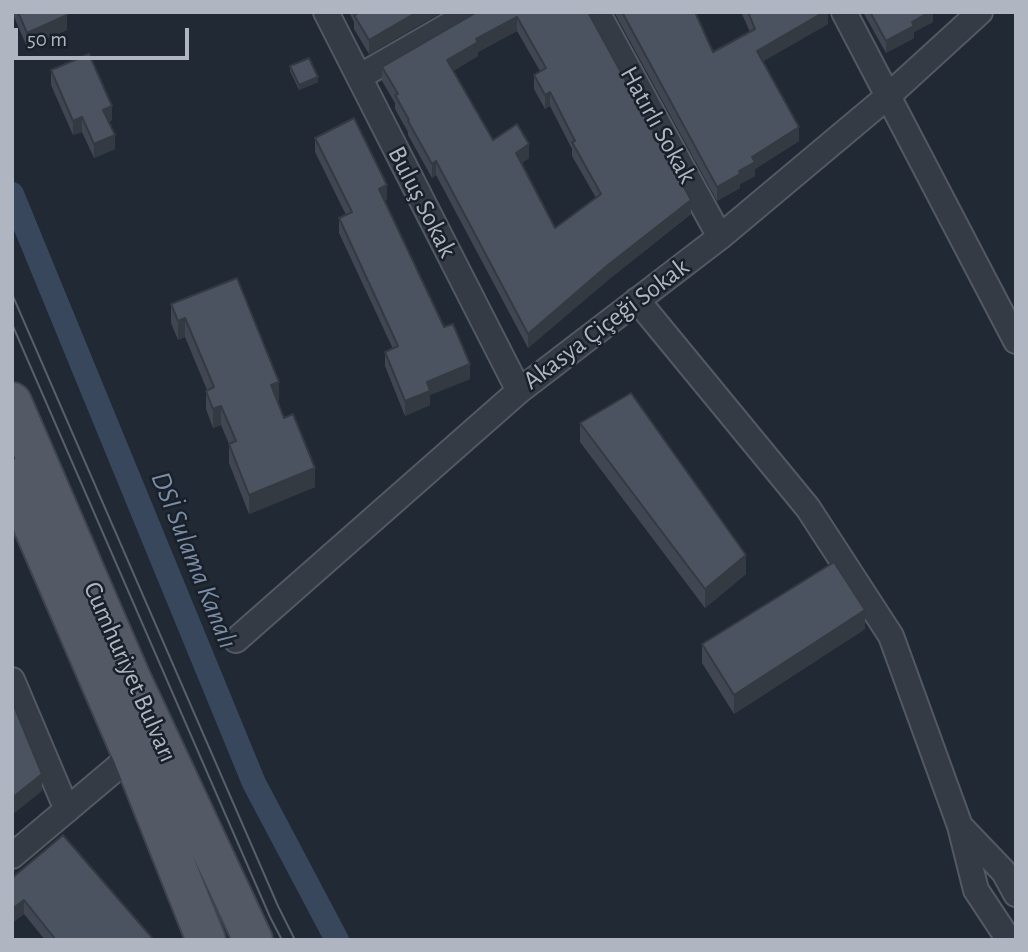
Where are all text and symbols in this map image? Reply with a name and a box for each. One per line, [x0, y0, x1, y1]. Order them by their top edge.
scale bar [18, 14, 192, 58]
text: 50 m [27, 29, 67, 50]
street label: Hatırlı Sokak [613, 61, 703, 189]
street label: Buluş Sokak [381, 141, 463, 263]
street label: Akasya Çiçeği Sokak [517, 252, 695, 396]
water label: DSİ Sulama Kanalı [143, 467, 245, 653]
street label: Cumhuriyet Bulvarı [76, 577, 184, 767]

